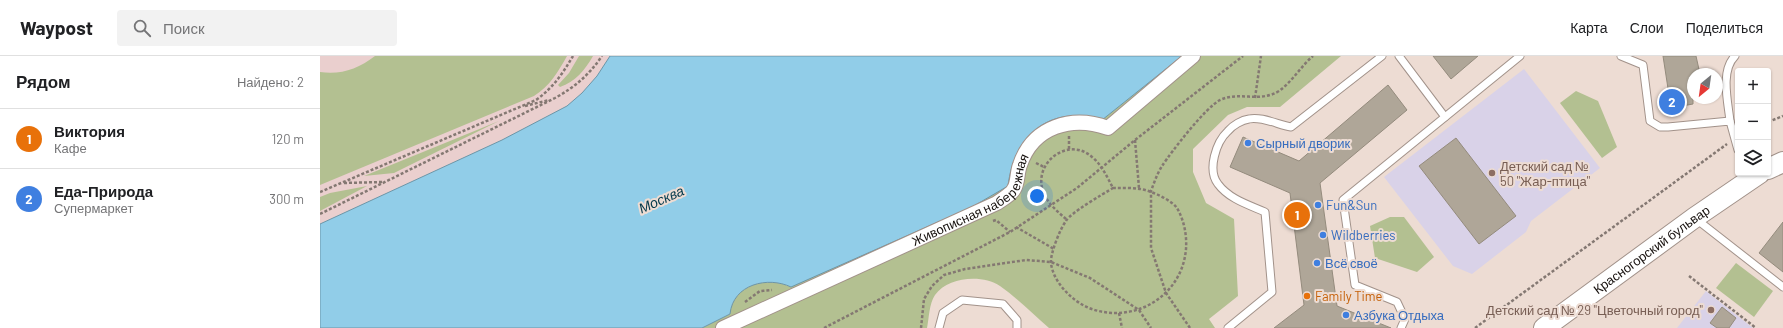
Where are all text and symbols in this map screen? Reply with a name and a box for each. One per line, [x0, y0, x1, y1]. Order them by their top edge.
search box [117, 10, 397, 46]
text: Waypost [20, 16, 93, 39]
icon: search [131, 17, 153, 39]
text: Поиск [163, 19, 205, 37]
text: Карта [1570, 19, 1608, 36]
text: Слои [1630, 19, 1664, 36]
text: Поделиться [1686, 19, 1763, 36]
north arrow [1687, 68, 1723, 104]
map controls [1735, 68, 1771, 176]
button: + [1735, 68, 1771, 104]
text: Рядом [16, 71, 71, 91]
text: Найдено: 2 [237, 74, 304, 90]
pin: 2 [1659, 87, 1685, 117]
button: − [1735, 104, 1771, 140]
text: Виктория [54, 122, 125, 140]
text: 1 [27, 131, 31, 147]
text: 120 m [272, 131, 304, 147]
place label: Сырный дворик [1256, 135, 1350, 151]
marker: Сырный дворик [1243, 138, 1253, 148]
text: Кафе [54, 140, 87, 156]
button: layers [1735, 140, 1771, 176]
street label: Живописная набережная [909, 151, 1032, 249]
place label: Детский сад № 50 "Жар-птица" [1500, 158, 1591, 189]
marker: Детский сад № 50 "Жар-птица" [1487, 168, 1497, 178]
water label: Москва [636, 181, 687, 216]
text: Еда-Природа [54, 182, 153, 200]
your location [1027, 186, 1047, 206]
text: 2 [25, 191, 33, 207]
text: 300 m [269, 191, 304, 207]
place label: Fun&Sun [1326, 197, 1377, 213]
text: Супермаркет [54, 200, 133, 216]
pin: 1 [1284, 200, 1310, 230]
marker: Fun&Sun [1313, 200, 1323, 210]
street label: Красногорский бульвар [1590, 202, 1713, 297]
place label: Wildberries [1331, 227, 1396, 243]
marker: Wildberries [1318, 230, 1328, 240]
place label: Всё своё [1325, 255, 1378, 271]
marker: Всё своё [1312, 258, 1322, 268]
place label: Family Time [1315, 288, 1382, 304]
marker: Family Time [1302, 291, 1312, 301]
place label: Детский сад № 29 "Цветочный город" [1486, 302, 1704, 318]
marker: Детский сад № 29 "Цветочный город" [1706, 305, 1716, 315]
place label: Азбука Отдыха [1354, 307, 1445, 323]
marker: Азбука Отдыха [1341, 310, 1351, 320]

